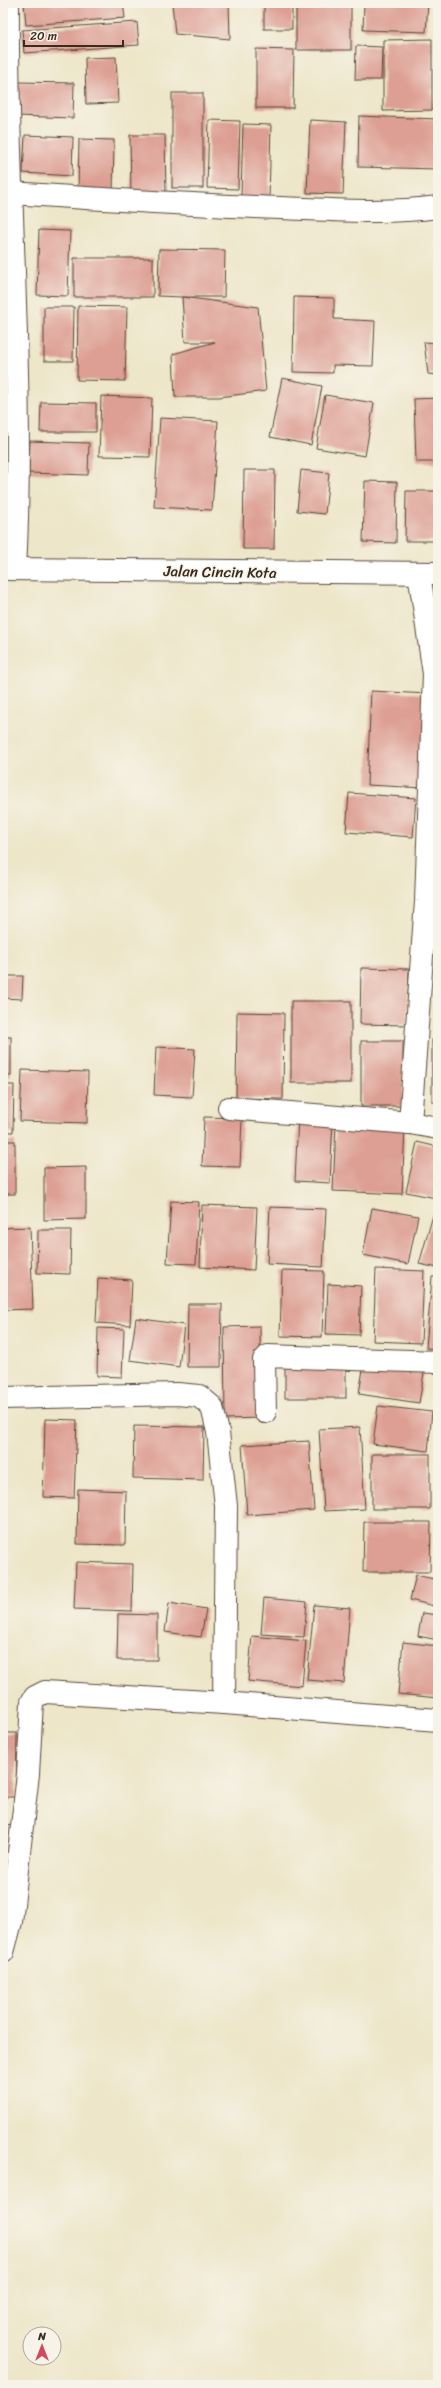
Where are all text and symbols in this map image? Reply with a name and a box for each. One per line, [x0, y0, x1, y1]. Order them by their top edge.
scale bar [24, 22, 123, 48]
text: 20 m [30, 25, 57, 47]
street label: Jalan Cincin Kota [162, 558, 277, 586]
north arrow [22, 2326, 62, 2366]
text: N [37, 2327, 46, 2346]

